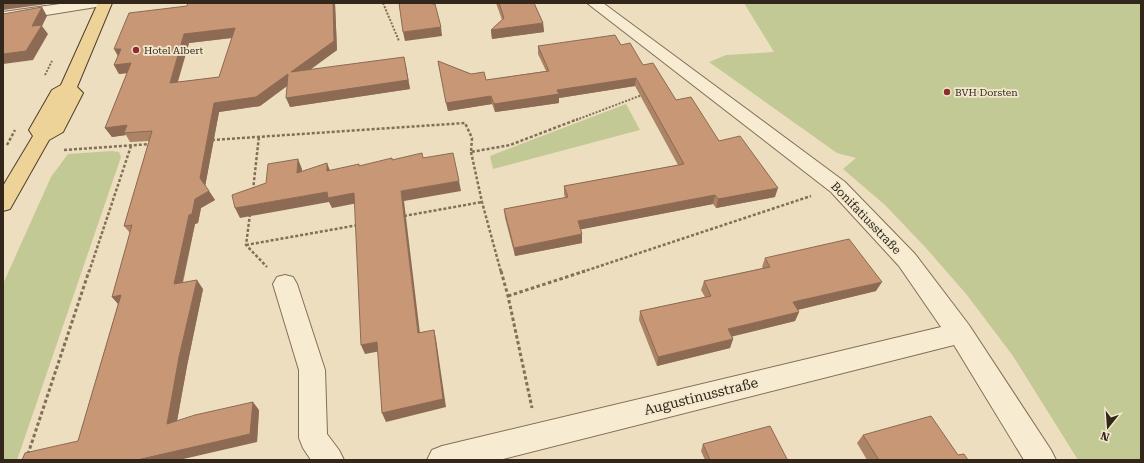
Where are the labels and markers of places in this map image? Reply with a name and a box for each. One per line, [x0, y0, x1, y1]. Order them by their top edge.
marker: Hotel Albert [131, 45, 141, 55]
place label: Hotel Albert [144, 45, 203, 56]
marker: BVH Dorsten [942, 87, 952, 97]
place label: BVH Dorsten [955, 87, 1018, 98]

